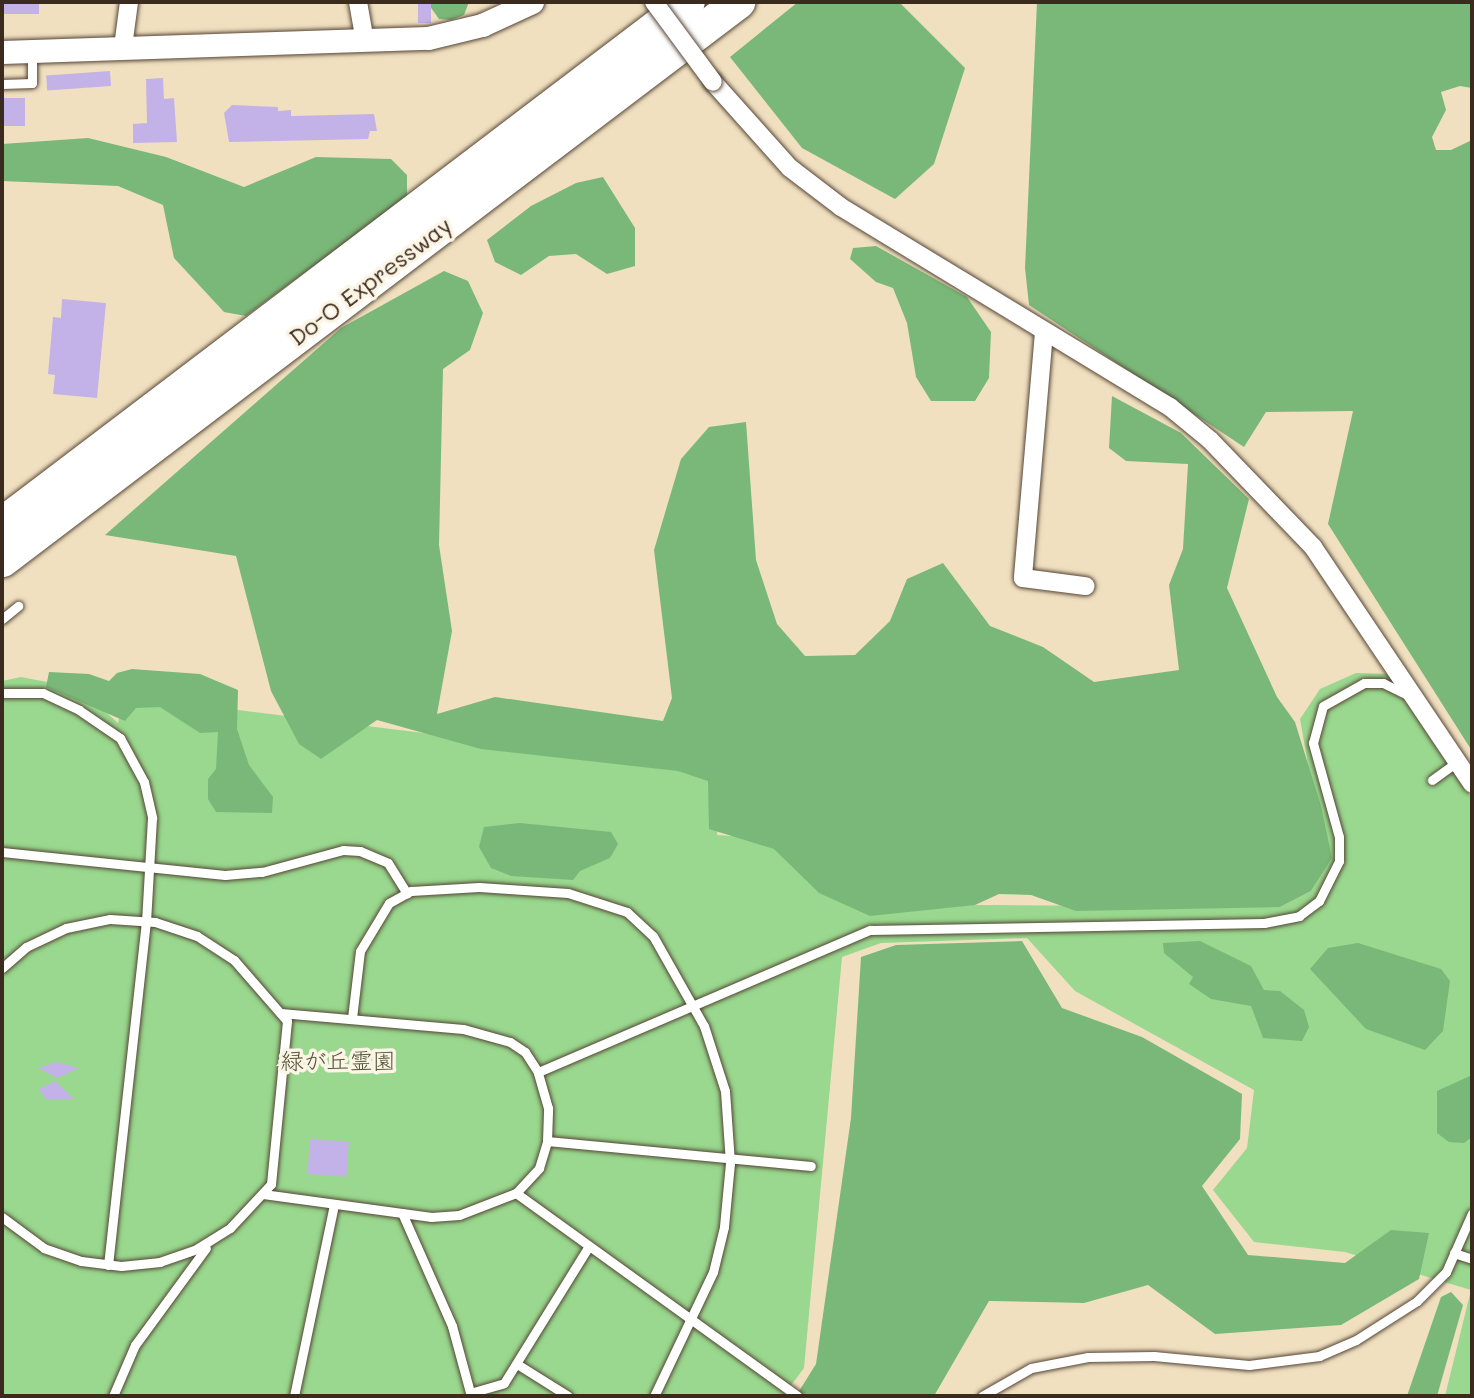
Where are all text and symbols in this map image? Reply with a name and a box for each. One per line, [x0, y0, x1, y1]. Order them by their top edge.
street label: Do-O Expressway [283, 211, 457, 351]
park label: 緑が丘霊園 [281, 1046, 395, 1074]

